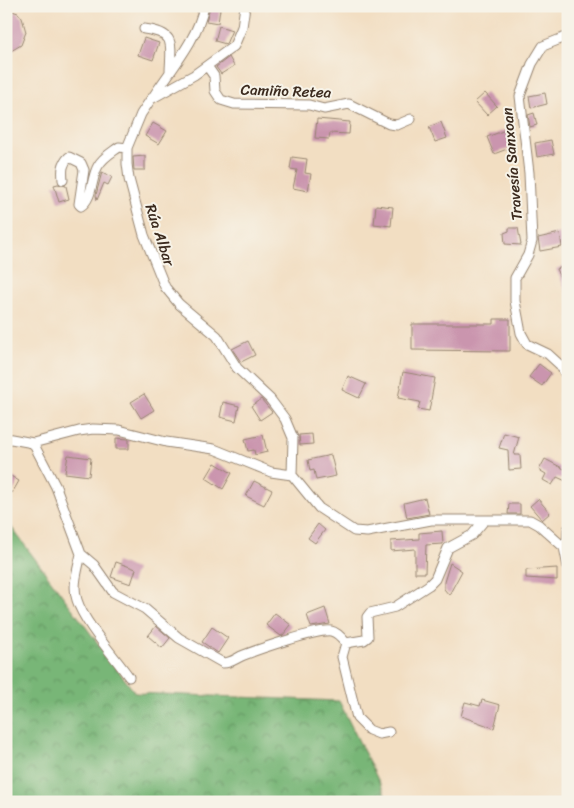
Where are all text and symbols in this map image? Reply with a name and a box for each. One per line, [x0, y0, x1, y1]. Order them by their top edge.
street label: Camiño Retea [240, 76, 332, 106]
street label: Travesía Sanxoan [494, 107, 530, 221]
street label: Rúa Albar [138, 200, 183, 270]

